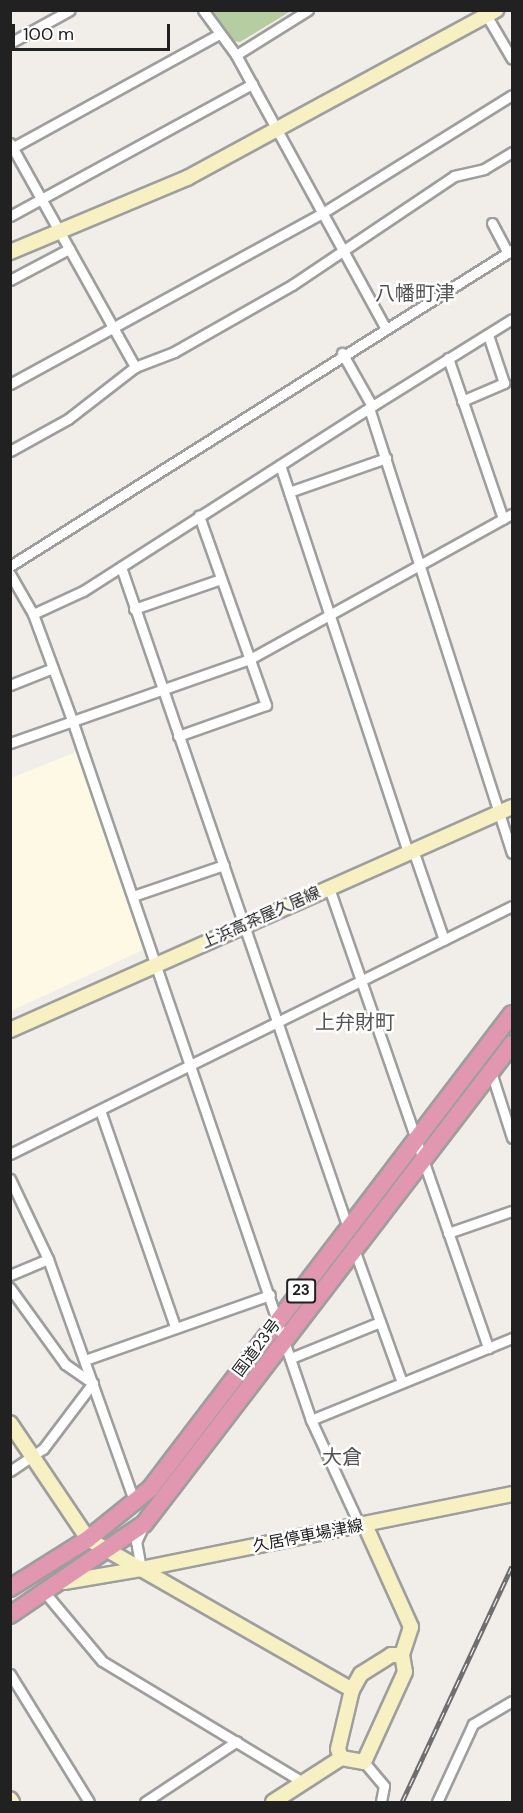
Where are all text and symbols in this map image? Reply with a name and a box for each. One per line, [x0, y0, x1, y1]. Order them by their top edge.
scale bar [15, 12, 172, 50]
text: 100 m [23, 22, 74, 46]
district label: 八幡町津 [375, 281, 455, 305]
street label: 上浜高茶屋久居線 [199, 883, 323, 953]
district label: 上弁財町 [315, 1010, 395, 1034]
road number: 23 [286, 1279, 316, 1303]
street label: 国道23号 [229, 1316, 285, 1380]
district label: 大倉 [322, 1445, 362, 1469]
street label: 久居停車場津線 [251, 1516, 365, 1556]

